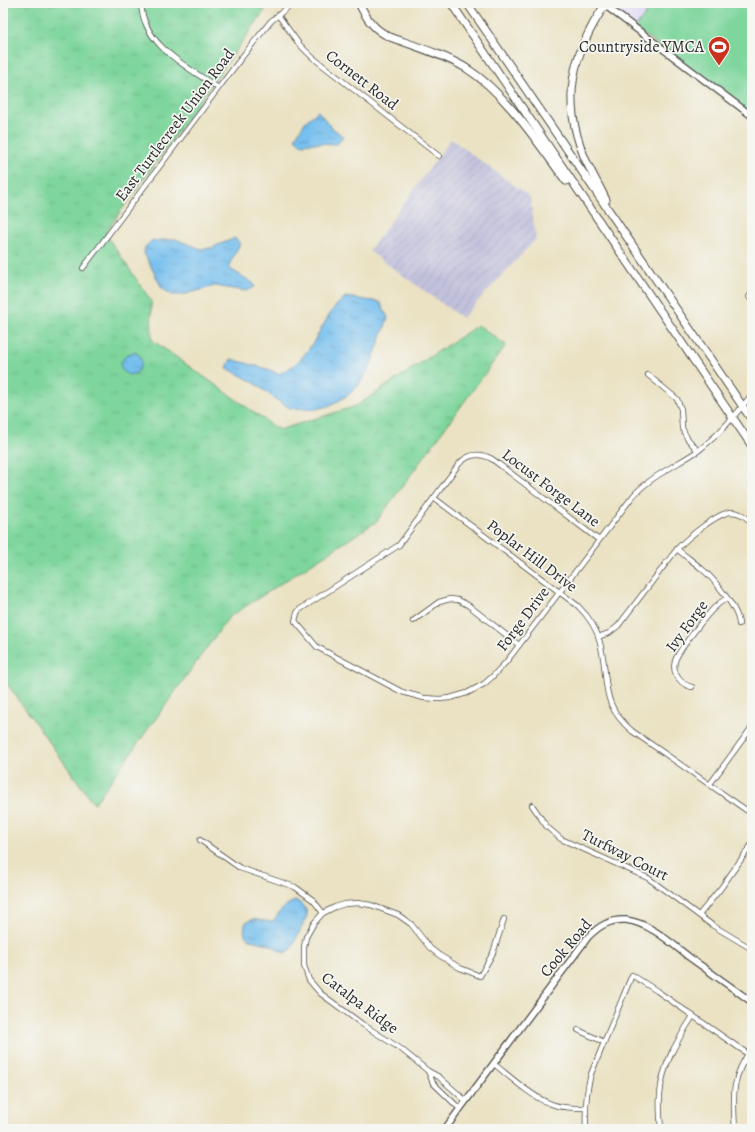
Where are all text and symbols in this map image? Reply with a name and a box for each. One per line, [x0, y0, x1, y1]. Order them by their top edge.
sports icon: Countryside YMCA [706, 34, 732, 67]
place label: Countryside YMCA [579, 36, 705, 58]
street label: East Turtlecreek Union Road [110, 44, 240, 206]
street label: Cornett Road [321, 45, 403, 116]
street label: Locust Forge Lane [497, 444, 605, 532]
street label: Poplar Hill Drive [482, 515, 582, 597]
street label: Forge Drive [491, 582, 555, 656]
street label: Ivy Forge [661, 595, 713, 657]
street label: Turfway Court [578, 824, 672, 886]
street label: Cook Road [535, 914, 597, 982]
street label: Catalpa Ridge [317, 967, 403, 1039]

